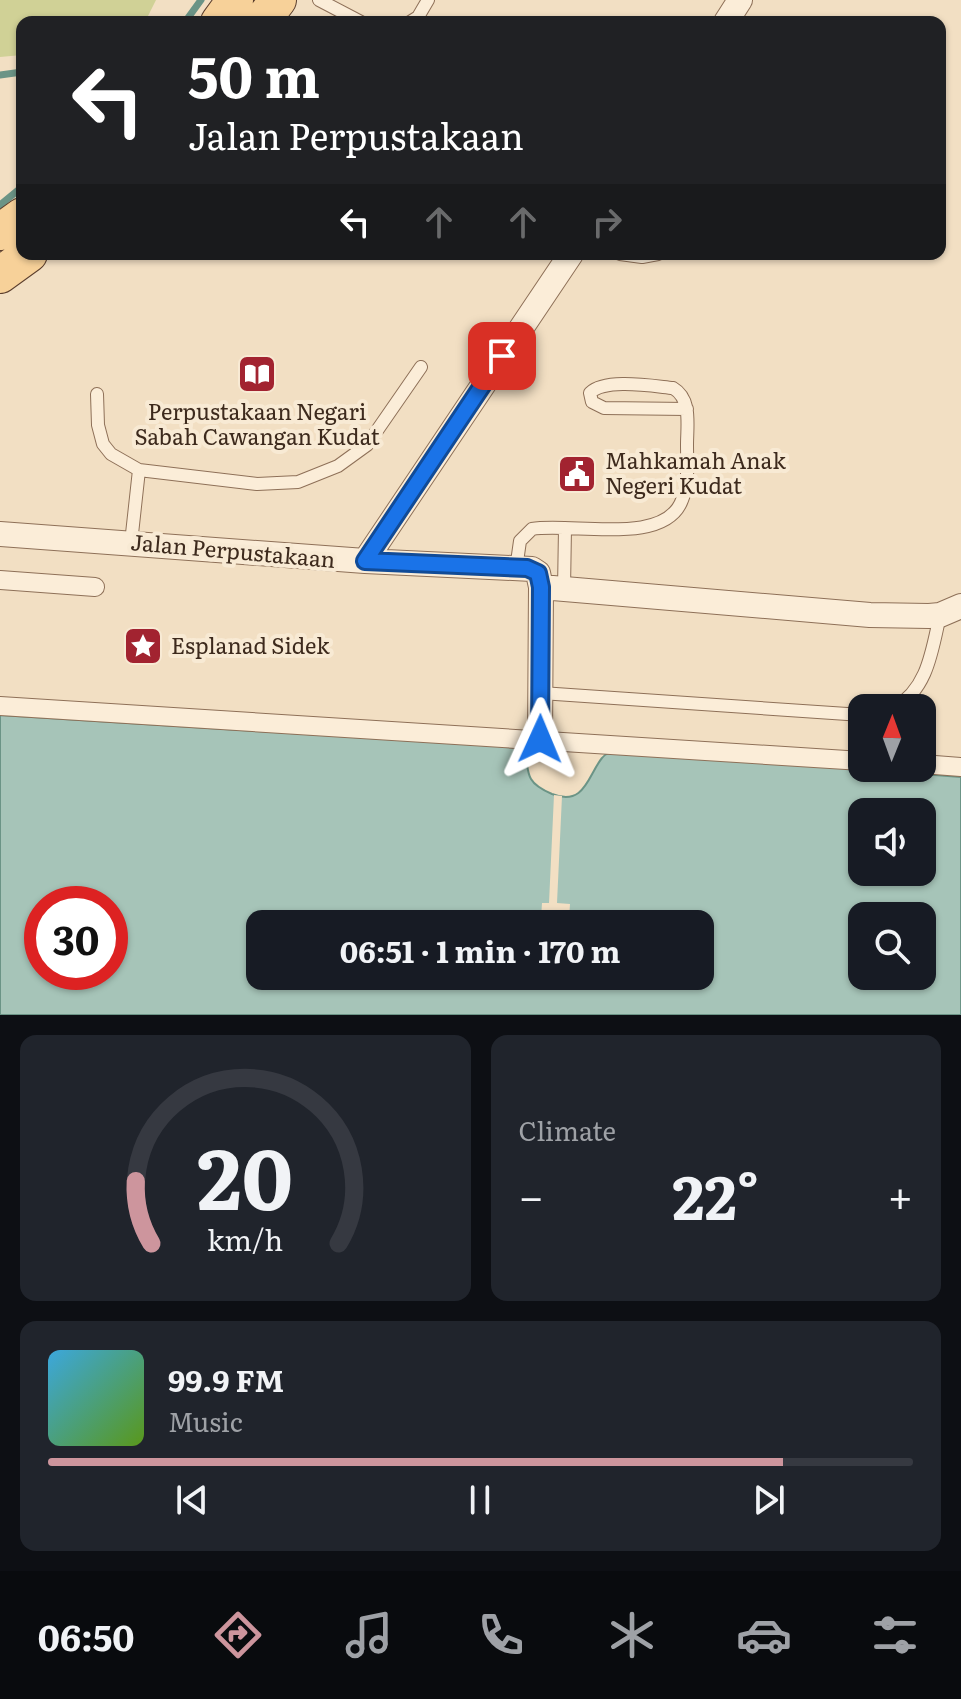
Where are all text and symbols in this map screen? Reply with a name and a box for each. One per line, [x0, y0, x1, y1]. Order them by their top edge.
text: 50 m [188, 32, 320, 115]
icon: left [56, 48, 160, 152]
text: Jalan Perpustakaan [188, 108, 524, 161]
icon: left [333, 200, 377, 244]
icon: ahead [417, 200, 461, 244]
icon: ahead [501, 200, 545, 244]
icon: right [585, 200, 629, 244]
pin [468, 322, 536, 390]
icon: arrive [480, 334, 524, 378]
library icon: Perpustakaan Negari Sabah Cawangan Kudat [236, 353, 278, 395]
place label: Perpustakaan Negari Sabah Cawangan Kudat [134, 394, 380, 452]
place label: Mahkamah Anak Negeri Kudat [605, 443, 786, 501]
public building icon: Mahkamah Anak Negeri Kudat [556, 453, 598, 495]
street label: Jalan Perpustakaan [129, 524, 337, 575]
place icon: Esplanad Sidek [122, 625, 164, 667]
place label: Esplanad Sidek [171, 628, 330, 661]
north arrow [848, 694, 936, 782]
map controls [848, 694, 936, 990]
position arrow [498, 697, 582, 781]
button: sound [848, 798, 936, 886]
speed limit sign: 30 [24, 886, 128, 990]
button: search [848, 902, 936, 990]
text: 06:51 · 1 min · 170 m [340, 928, 620, 972]
text: Climate [519, 1110, 616, 1149]
text: 20 [197, 1112, 293, 1236]
text: 22° [672, 1149, 759, 1238]
text: − [519, 1161, 544, 1227]
text: + [887, 1161, 913, 1227]
text: km/h [207, 1217, 283, 1260]
text: 99.9 FM [168, 1357, 284, 1401]
text: Music [168, 1401, 243, 1440]
icon: previous [170, 1478, 214, 1522]
icon: pause [458, 1478, 502, 1522]
icon: next [747, 1478, 791, 1522]
icon: directions [210, 1607, 266, 1663]
icon: music [341, 1607, 397, 1663]
icon: phone [473, 1607, 529, 1663]
icon: climate [604, 1607, 660, 1663]
icon: car [736, 1607, 792, 1663]
icon: filters [867, 1607, 923, 1663]
text: 06:50 [38, 1609, 135, 1662]

